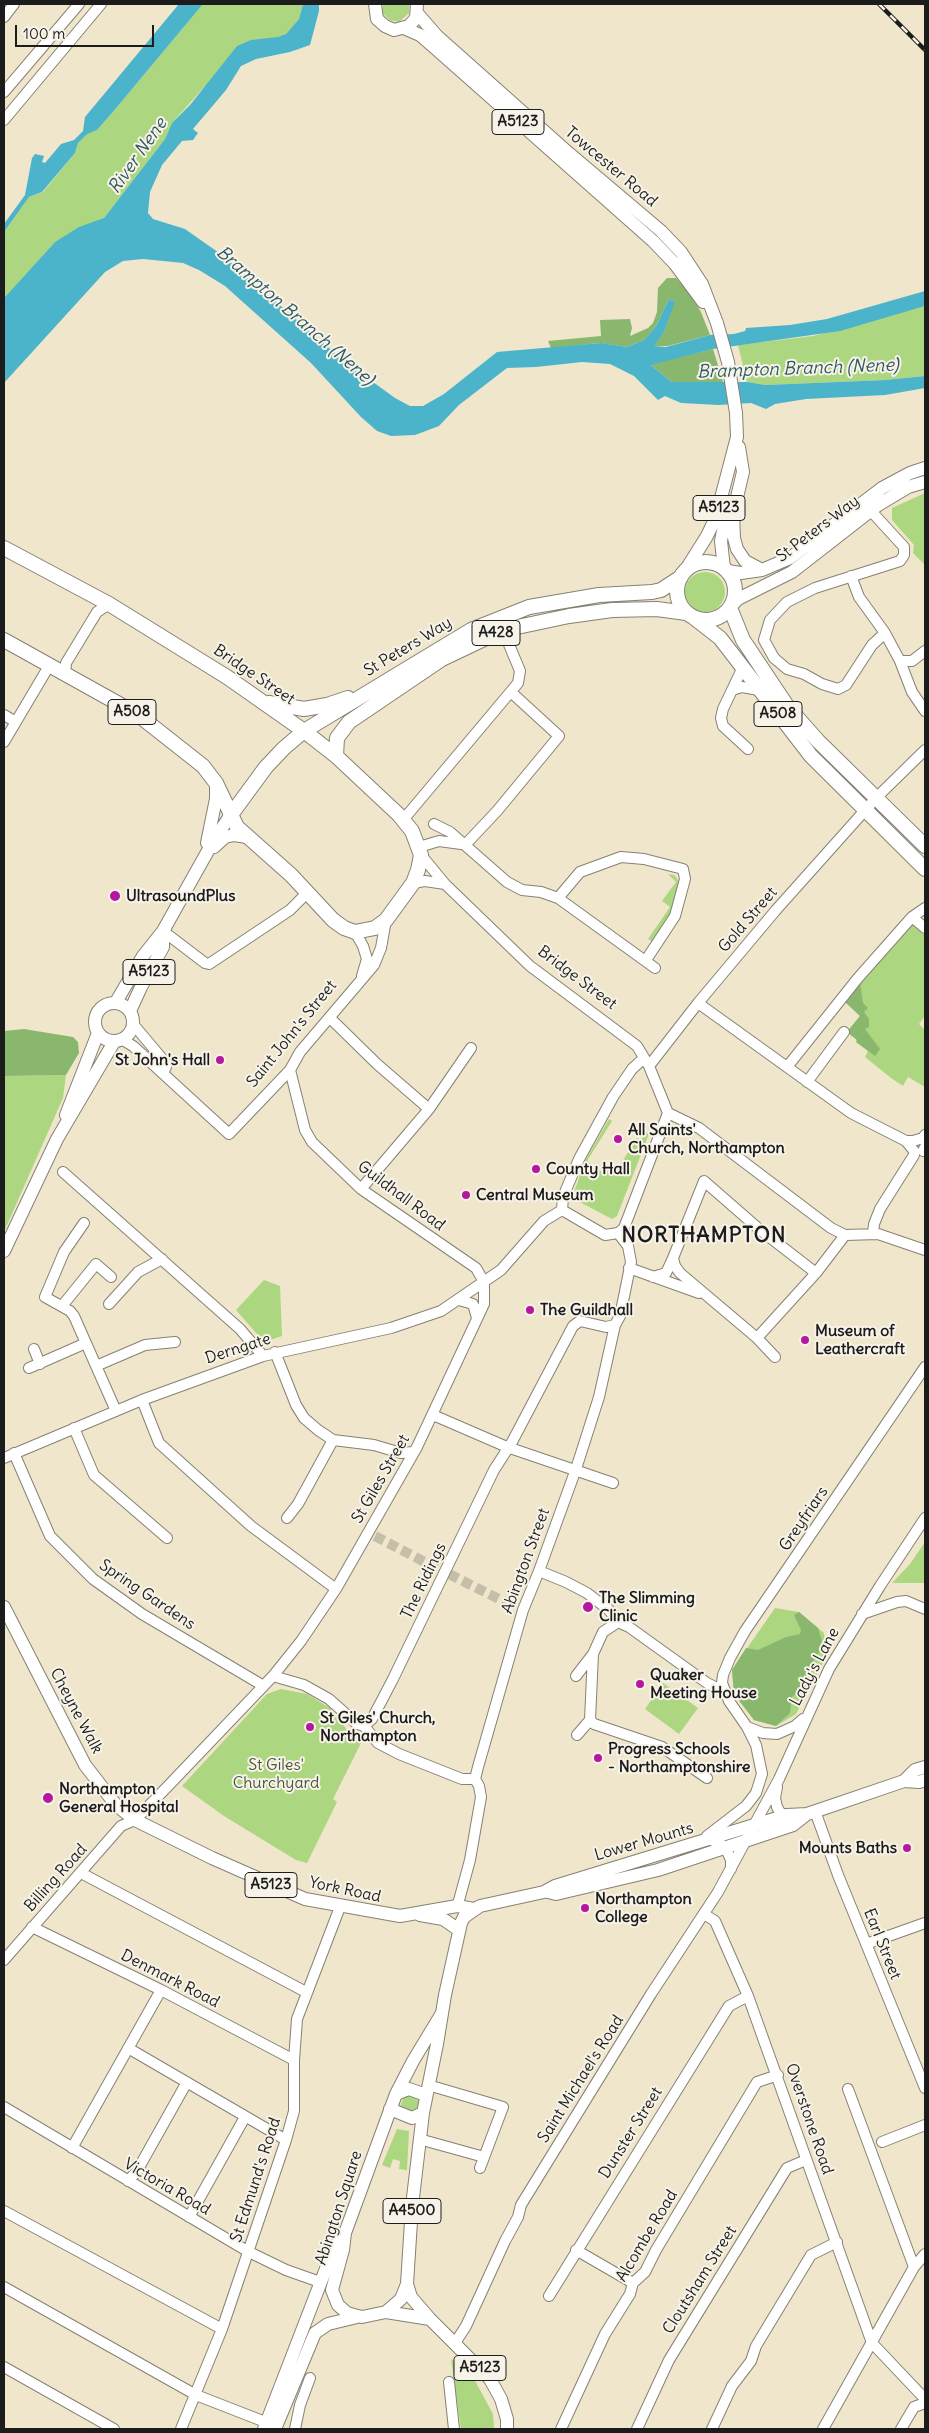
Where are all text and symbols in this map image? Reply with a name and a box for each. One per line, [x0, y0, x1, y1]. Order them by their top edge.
scale bar [18, 15, 156, 47]
text: 100 m [23, 24, 65, 43]
road number: A5123 [492, 110, 544, 134]
water label: River Nene [104, 114, 172, 198]
street label: Towcester Road [561, 123, 661, 211]
water label: Brampton Branch (Nene) [212, 242, 378, 390]
water label: Brampton Branch (Nene) [697, 355, 899, 383]
street label: St Peters Way [773, 492, 863, 566]
road number: A5123 [693, 496, 745, 520]
street label: St Peters Way [361, 613, 455, 681]
road number: A428 [472, 620, 520, 646]
street label: Bridge Street [210, 641, 298, 709]
road number: A508 [108, 700, 156, 724]
road number: A508 [754, 702, 802, 726]
street label: Gold Street [714, 883, 782, 957]
place label: UltrasoundPlus [126, 886, 235, 906]
marker: UltrasoundPlus [108, 889, 122, 903]
street label: Bridge Street [534, 942, 620, 1014]
road number: A5123 [123, 960, 175, 984]
street label: Saint John's Street [243, 977, 341, 1091]
place label: St John's Hall [115, 1050, 210, 1070]
marker: St John's Hall [214, 1054, 226, 1066]
place label: All Saints' Church, Northampton [628, 1120, 785, 1158]
marker: All Saints' Church, Northampton [612, 1133, 624, 1145]
street label: Guildhall Road [354, 1157, 448, 1235]
place label: County Hall [546, 1159, 630, 1179]
marker: County Hall [530, 1163, 542, 1175]
place label: Central Museum [476, 1185, 594, 1205]
marker: Central Museum [460, 1189, 472, 1201]
district label: NORTHAMPTON [620, 1223, 788, 1249]
place label: The Guildhall [540, 1300, 633, 1320]
marker: The Guildhall [524, 1304, 536, 1316]
place label: Museum of Leathercraft [815, 1321, 905, 1359]
street label: Derngate [203, 1329, 273, 1369]
marker: Museum of Leathercraft [799, 1334, 811, 1346]
street label: St Giles Street [348, 1431, 414, 1527]
street label: Greyfriars [775, 1483, 833, 1555]
street label: Abington Street [498, 1506, 554, 1616]
street label: The Ridings [397, 1540, 451, 1622]
street label: Spring Gardens [95, 1556, 199, 1634]
place label: The Slimming Clinic [599, 1588, 695, 1626]
marker: The Slimming Clinic [581, 1600, 595, 1614]
street label: Lady's Lane [786, 1625, 844, 1709]
street label: Cheyne Walk [45, 1665, 107, 1757]
place label: Quaker Meeting House [650, 1665, 757, 1703]
marker: Quaker Meeting House [634, 1678, 646, 1690]
place label: St Giles' Church, Northampton [320, 1708, 435, 1746]
marker: St Giles' Church, Northampton [304, 1721, 316, 1733]
place label: Progress Schools - Northamptonshire [608, 1739, 750, 1777]
marker: Progress Schools - Northamptonshire [592, 1752, 604, 1764]
park label: St Giles' Churchyard [233, 1755, 319, 1793]
place label: Northampton General Hospital [59, 1779, 179, 1817]
marker: Northampton General Hospital [41, 1791, 55, 1805]
street label: Lower Mounts [592, 1819, 696, 1865]
place label: Mounts Baths [799, 1838, 897, 1858]
street label: Billing Road [21, 1840, 91, 1916]
marker: Mounts Baths [901, 1842, 913, 1854]
road number: A5123 [245, 1872, 297, 1898]
street label: York Road [307, 1873, 383, 1907]
place label: Northampton College [595, 1889, 692, 1927]
marker: Northampton College [579, 1902, 591, 1914]
street label: Earl Street [859, 1906, 905, 1982]
street label: Denmark Road [117, 1946, 223, 2012]
street label: Saint Michael's Road [534, 2012, 628, 2146]
street label: Overstone Road [781, 2061, 837, 2177]
street label: Dunster Street [595, 2084, 667, 2182]
street label: St Edmund's Road [227, 2115, 285, 2245]
street label: Abington Square [311, 2148, 367, 2268]
street label: Victoria Road [120, 2155, 214, 2219]
street label: Alcombe Road [612, 2187, 682, 2285]
road number: A4500 [383, 2198, 441, 2224]
street label: Cloutsham Street [659, 2222, 741, 2338]
road number: A5123 [454, 2356, 506, 2380]

